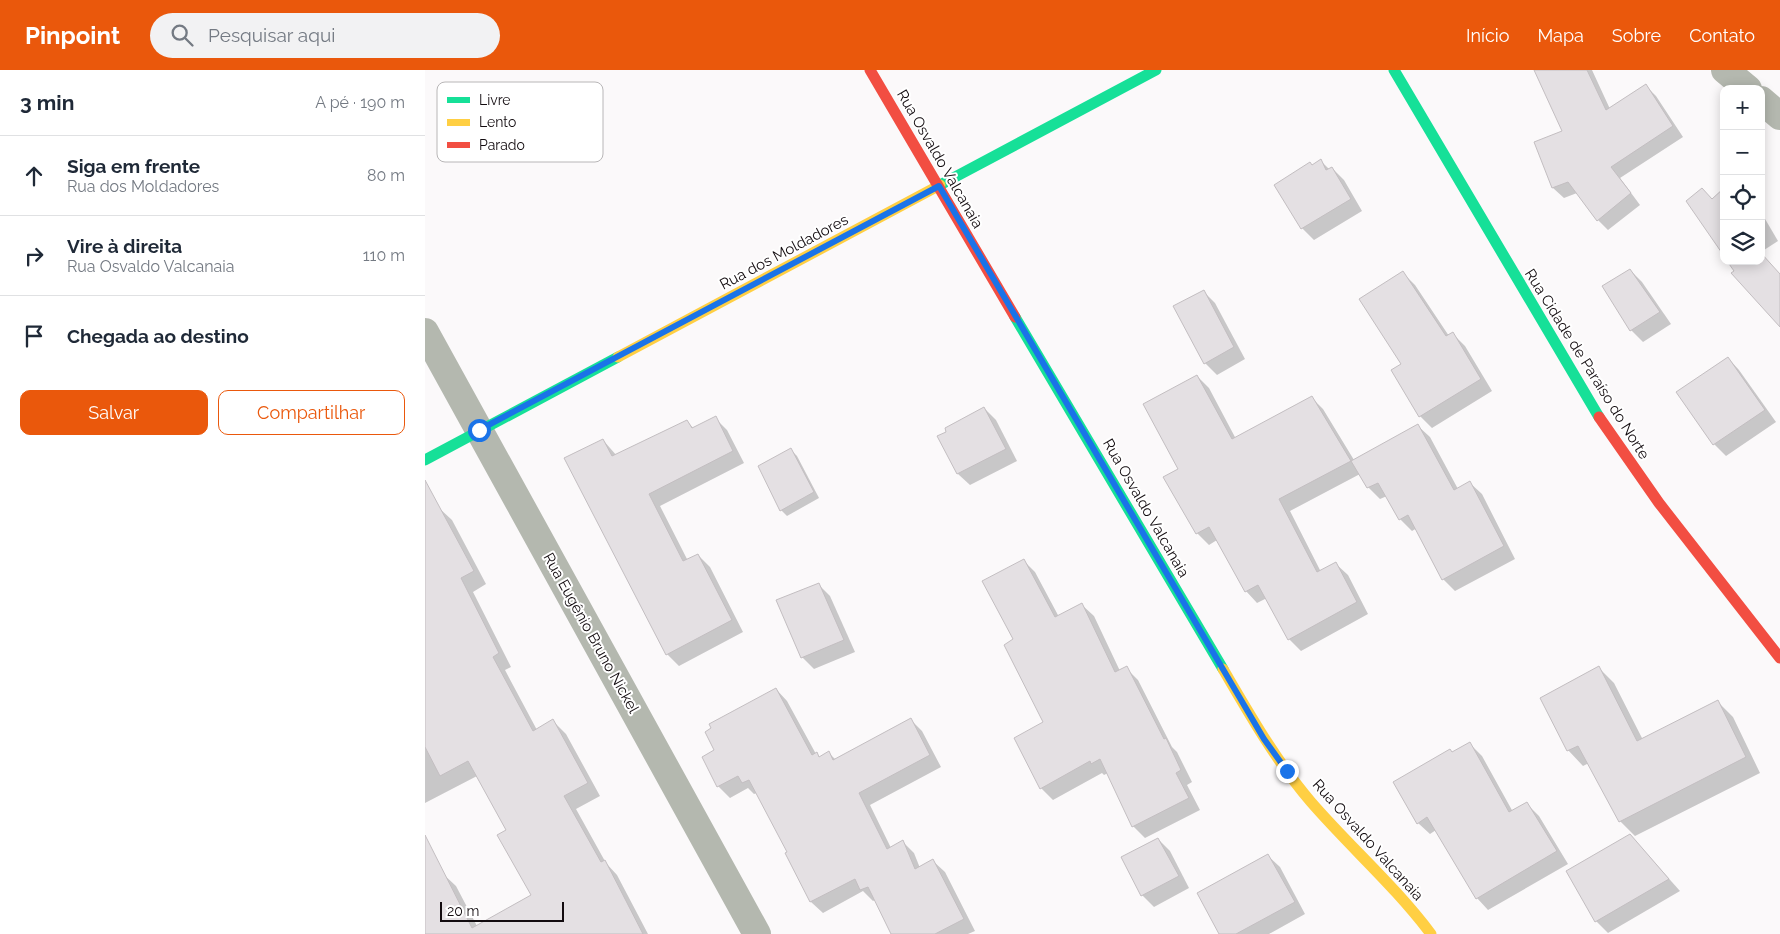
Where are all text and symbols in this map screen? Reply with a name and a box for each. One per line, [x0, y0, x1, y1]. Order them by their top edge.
search box [150, 13, 500, 58]
text: Pinpoint [25, 21, 120, 50]
icon: search [168, 21, 196, 49]
text: Pesquisar aqui [208, 24, 335, 46]
text: Início [1466, 25, 1509, 46]
text: Mapa [1537, 25, 1584, 46]
text: Sobre [1612, 25, 1661, 46]
text: Contato [1689, 25, 1755, 46]
legend [437, 82, 603, 162]
map controls [1720, 85, 1765, 265]
button: + [1720, 85, 1765, 130]
street label: Rua Osvaldo Valcanaia [893, 87, 987, 231]
text: 3 min [20, 90, 74, 115]
text: Livre [479, 92, 511, 108]
text: A pé · 190 m [315, 93, 405, 112]
text: Lento [479, 114, 516, 130]
button: − [1720, 130, 1765, 175]
text: Parado [479, 137, 525, 153]
text: Siga em frente [67, 155, 200, 177]
icon: ahead [20, 162, 48, 190]
text: 80 m [367, 166, 405, 185]
button: locate [1720, 175, 1765, 220]
text: Rua dos Moldadores [67, 177, 219, 196]
street label: Rua dos Moldadores [717, 211, 851, 293]
button: layers [1720, 220, 1765, 265]
text: Vire à direita [67, 235, 182, 257]
icon: right [20, 242, 48, 270]
text: 110 m [363, 246, 405, 265]
text: Rua Osvaldo Valcanaia [67, 257, 234, 276]
street label: Rua Cidade de Paraíso do Norte [1521, 265, 1653, 463]
icon: arrive [20, 322, 48, 350]
text: Chegada ao destino [67, 325, 249, 347]
button: Salvar [20, 390, 208, 435]
button: Compartilhar [218, 390, 405, 435]
route start [468, 419, 491, 442]
street label: Rua Osvaldo Valcanaia [1099, 436, 1193, 580]
street label: Rua Eugênio Bruno Nickel [539, 550, 643, 717]
route end [1276, 760, 1299, 783]
street label: Rua Osvaldo Valcanaia [1309, 776, 1427, 904]
scale bar [440, 899, 564, 922]
text: 20 m [447, 903, 479, 919]

